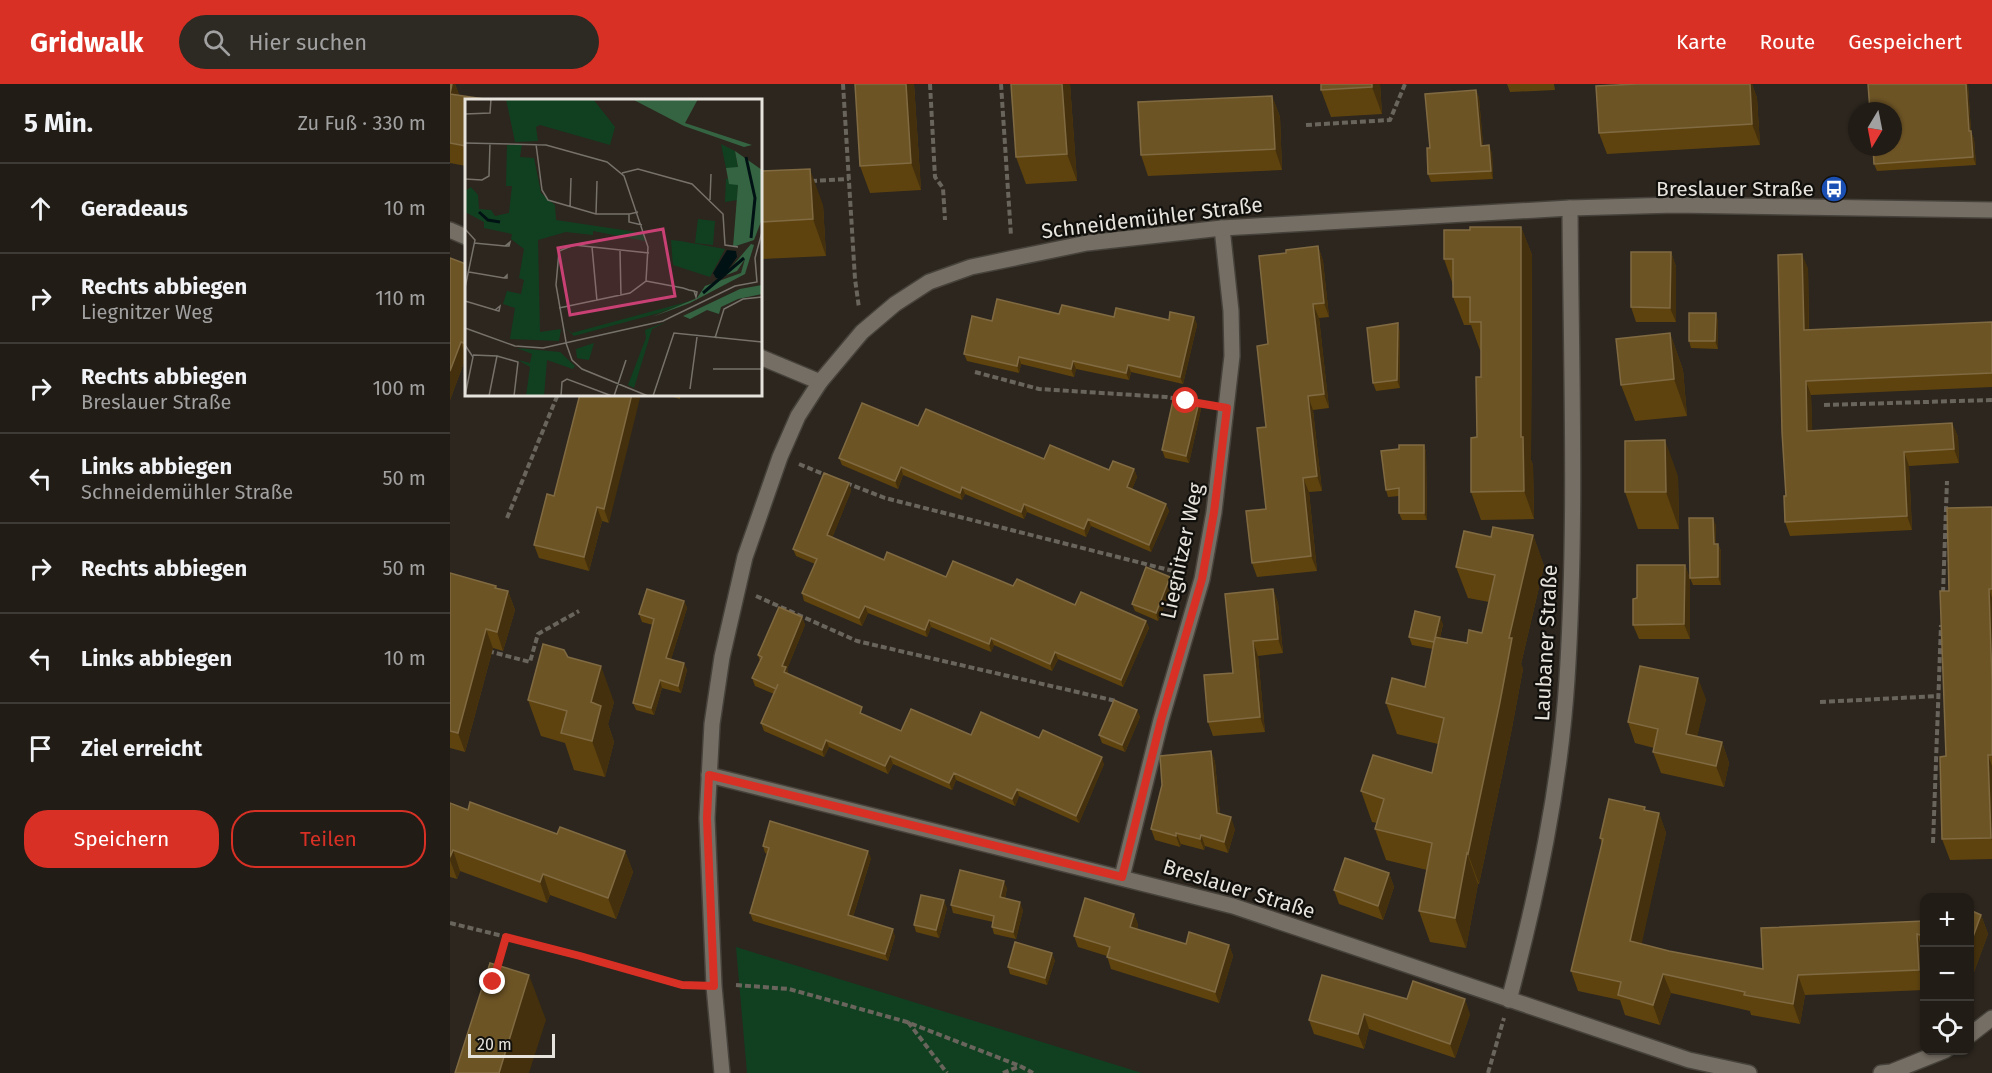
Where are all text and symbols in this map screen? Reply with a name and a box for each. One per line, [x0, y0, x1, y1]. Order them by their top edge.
search box [179, 15, 599, 69]
text: Gridwalk [30, 26, 143, 59]
icon: search [200, 26, 233, 59]
text: Hier suchen [248, 29, 367, 56]
text: Karte [1676, 29, 1727, 55]
text: Route [1760, 29, 1815, 55]
text: Gespeichert [1848, 29, 1962, 55]
inset map [465, 99, 762, 396]
north arrow [1848, 102, 1902, 156]
text: 5 Min. [24, 108, 93, 139]
text: Zu Fuß · 330 m [297, 111, 426, 135]
bus stop icon: Breslauer Straße [1819, 174, 1849, 204]
place label: Breslauer Straße [1656, 176, 1814, 202]
icon: ahead [24, 192, 57, 225]
street label: Schneidemühler Straße [1040, 192, 1264, 244]
text: Geradeaus [81, 195, 188, 222]
text: 10 m [384, 196, 426, 220]
text: Rechts abbiegen [81, 273, 247, 300]
icon: right [24, 282, 57, 315]
text: 110 m [375, 286, 426, 310]
text: Liegnitzer Weg [81, 300, 213, 324]
text: Rechts abbiegen [81, 363, 247, 390]
icon: right [24, 372, 57, 405]
text: 100 m [373, 376, 426, 400]
route start [1172, 387, 1198, 413]
text: Breslauer Straße [81, 390, 232, 414]
text: Links abbiegen [81, 453, 232, 480]
icon: left [24, 462, 57, 495]
text: 50 m [382, 466, 426, 490]
text: Schneidemühler Straße [81, 480, 293, 504]
street label: Liegnitzer Weg [1155, 481, 1209, 621]
icon: right [24, 552, 57, 585]
text: Rechts abbiegen [81, 555, 247, 582]
text: 50 m [382, 556, 426, 580]
street label: Laubaner Straße [1529, 564, 1563, 722]
icon: left [24, 642, 57, 675]
text: Links abbiegen [81, 645, 232, 672]
text: 10 m [384, 646, 426, 670]
icon: arrive [24, 732, 57, 765]
text: Ziel erreicht [81, 735, 202, 762]
button: Speichern [24, 810, 219, 868]
button: Teilen [231, 810, 426, 868]
street label: Breslauer Straße [1160, 853, 1318, 925]
map controls [1920, 893, 1974, 1055]
button: + [1920, 893, 1974, 947]
button: − [1920, 947, 1974, 1001]
route end [479, 968, 505, 994]
button: locate [1920, 1001, 1974, 1055]
scale bar [468, 1031, 555, 1058]
text: 20 m [477, 1035, 512, 1054]

